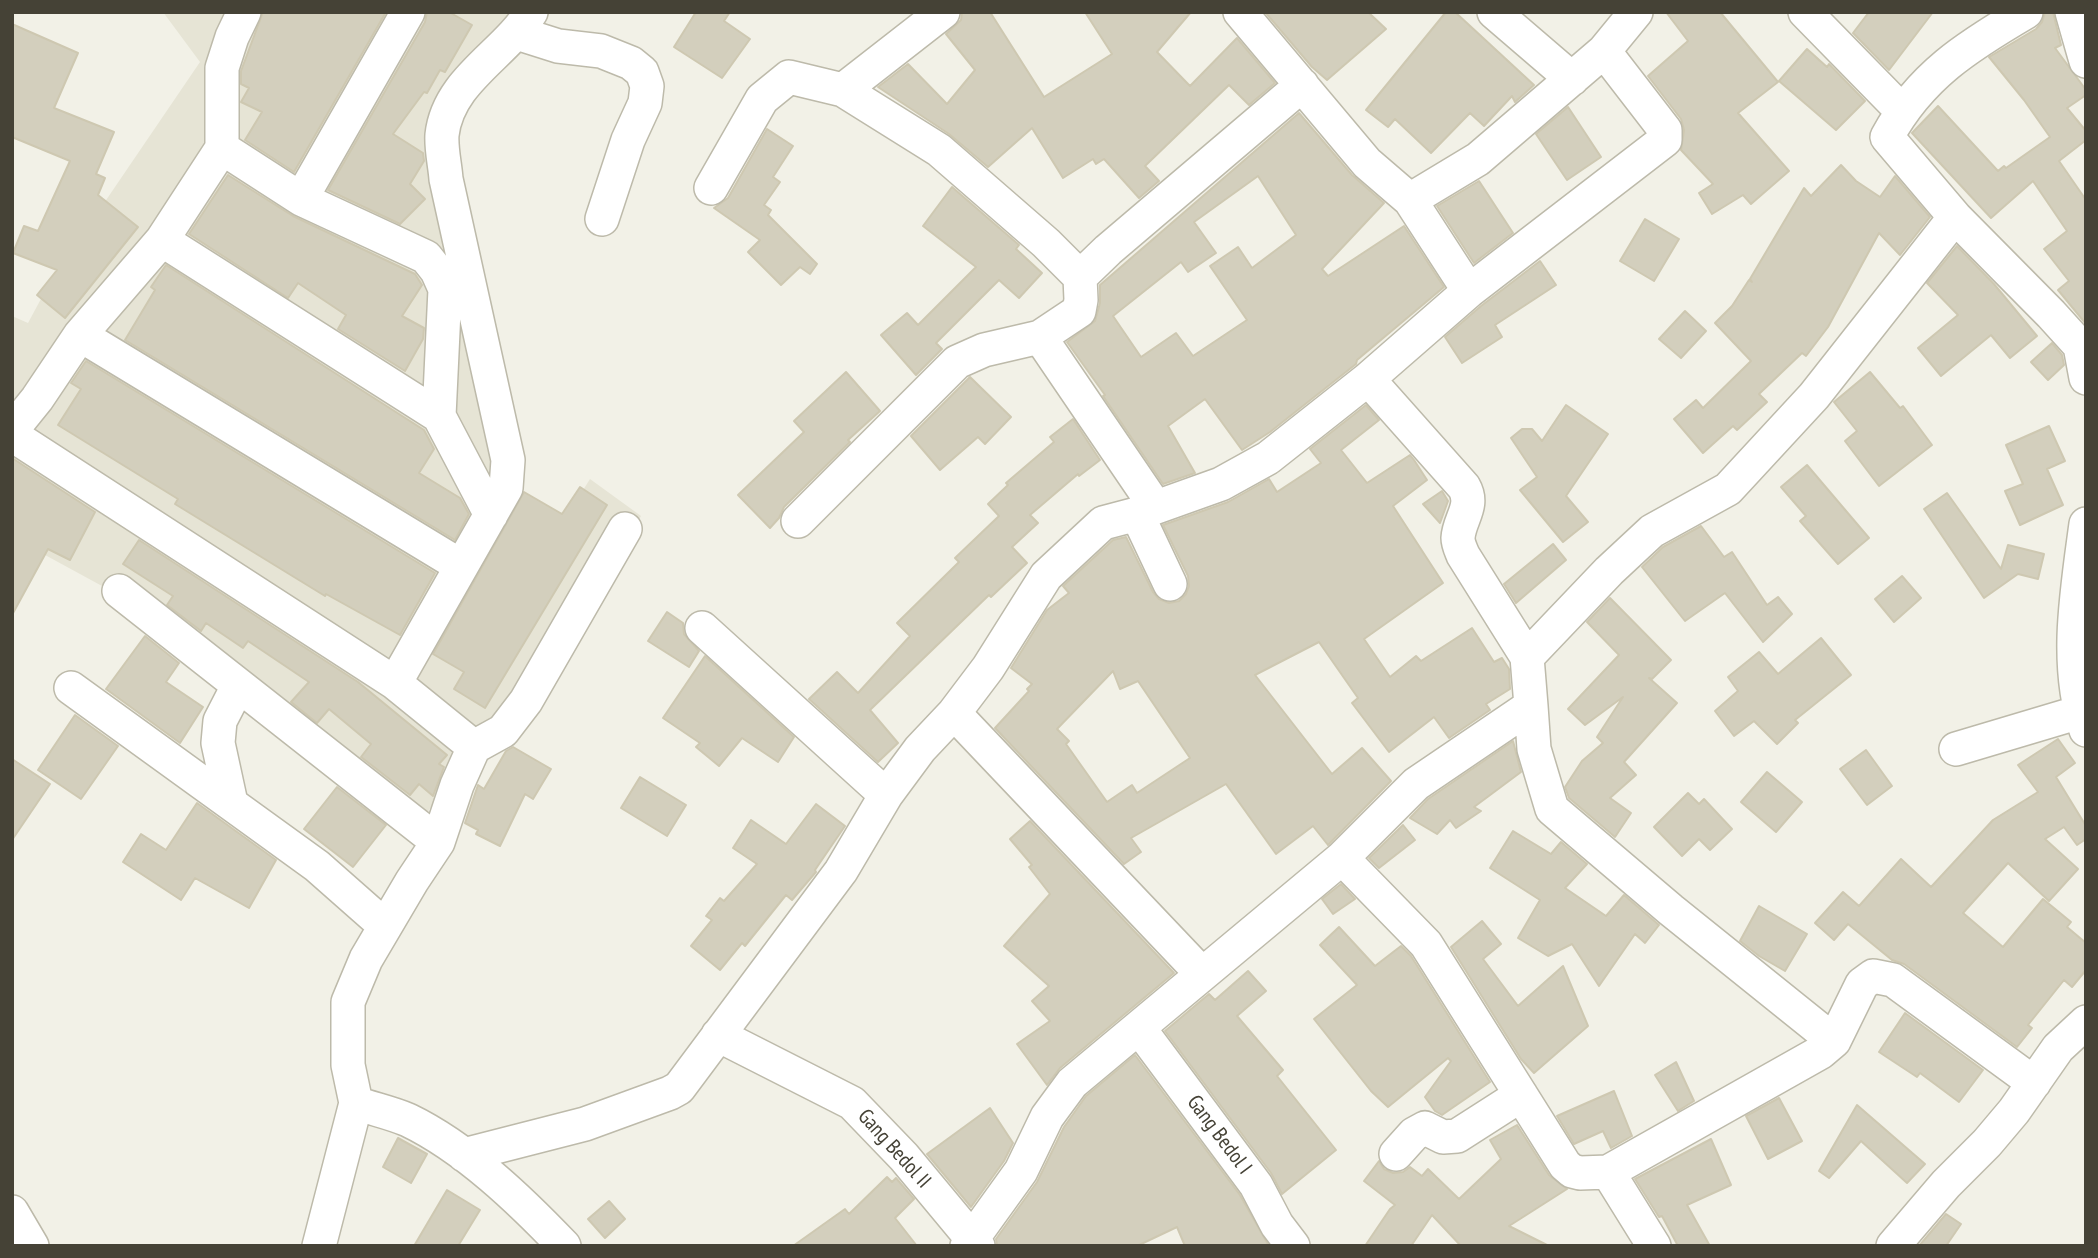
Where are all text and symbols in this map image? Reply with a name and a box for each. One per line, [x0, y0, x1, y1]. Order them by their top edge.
street label: Gang Bedol I [1181, 1091, 1257, 1179]
street label: Gang Bedol II [852, 1104, 936, 1194]

